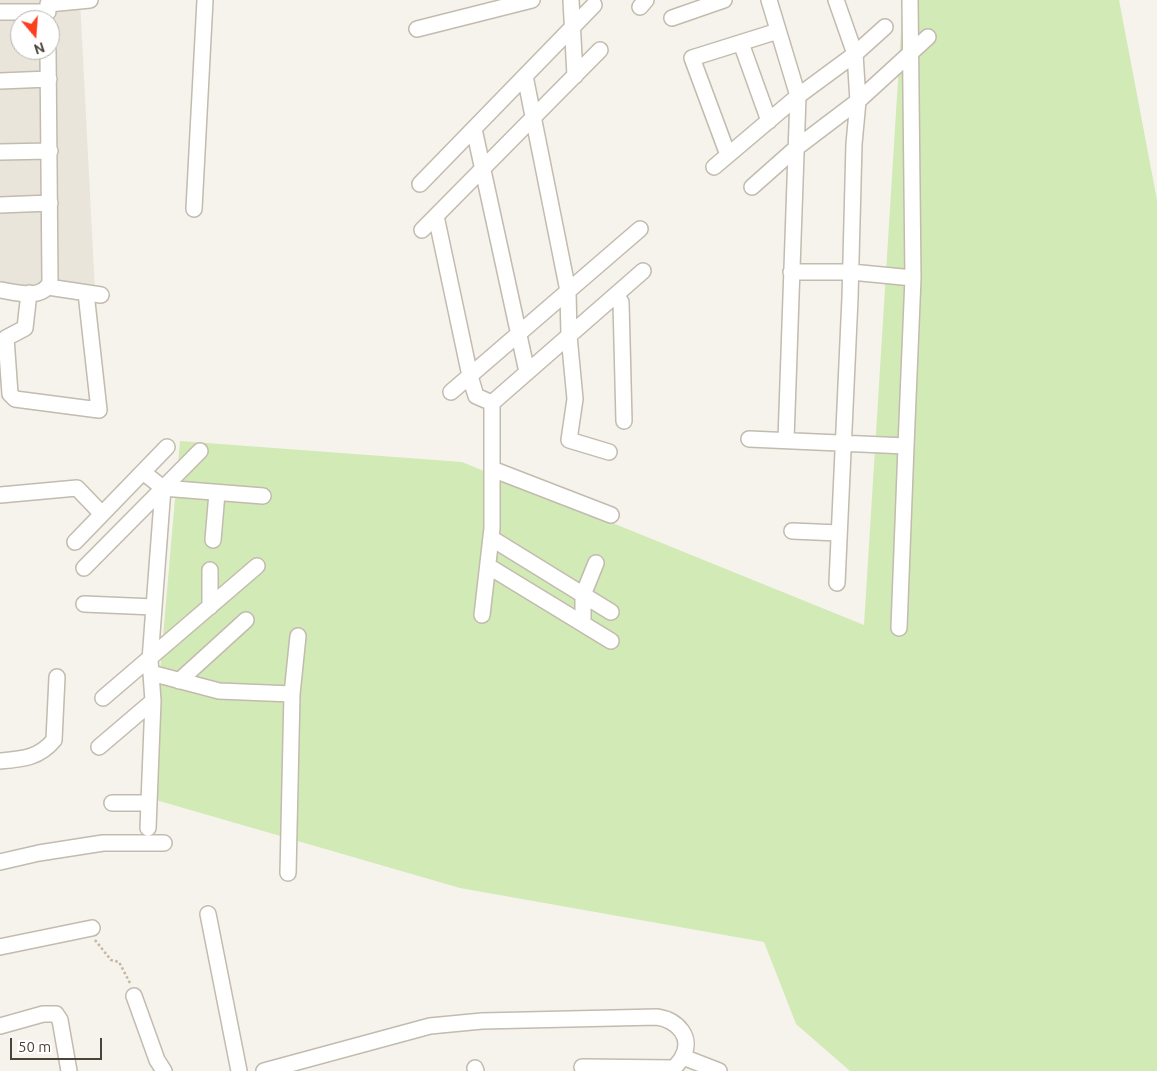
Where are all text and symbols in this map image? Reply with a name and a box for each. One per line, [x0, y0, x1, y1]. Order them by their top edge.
north arrow [10, 10, 60, 60]
text: N [32, 39, 47, 58]
scale bar [12, 1028, 105, 1060]
text: 50 m [18, 1038, 51, 1055]

